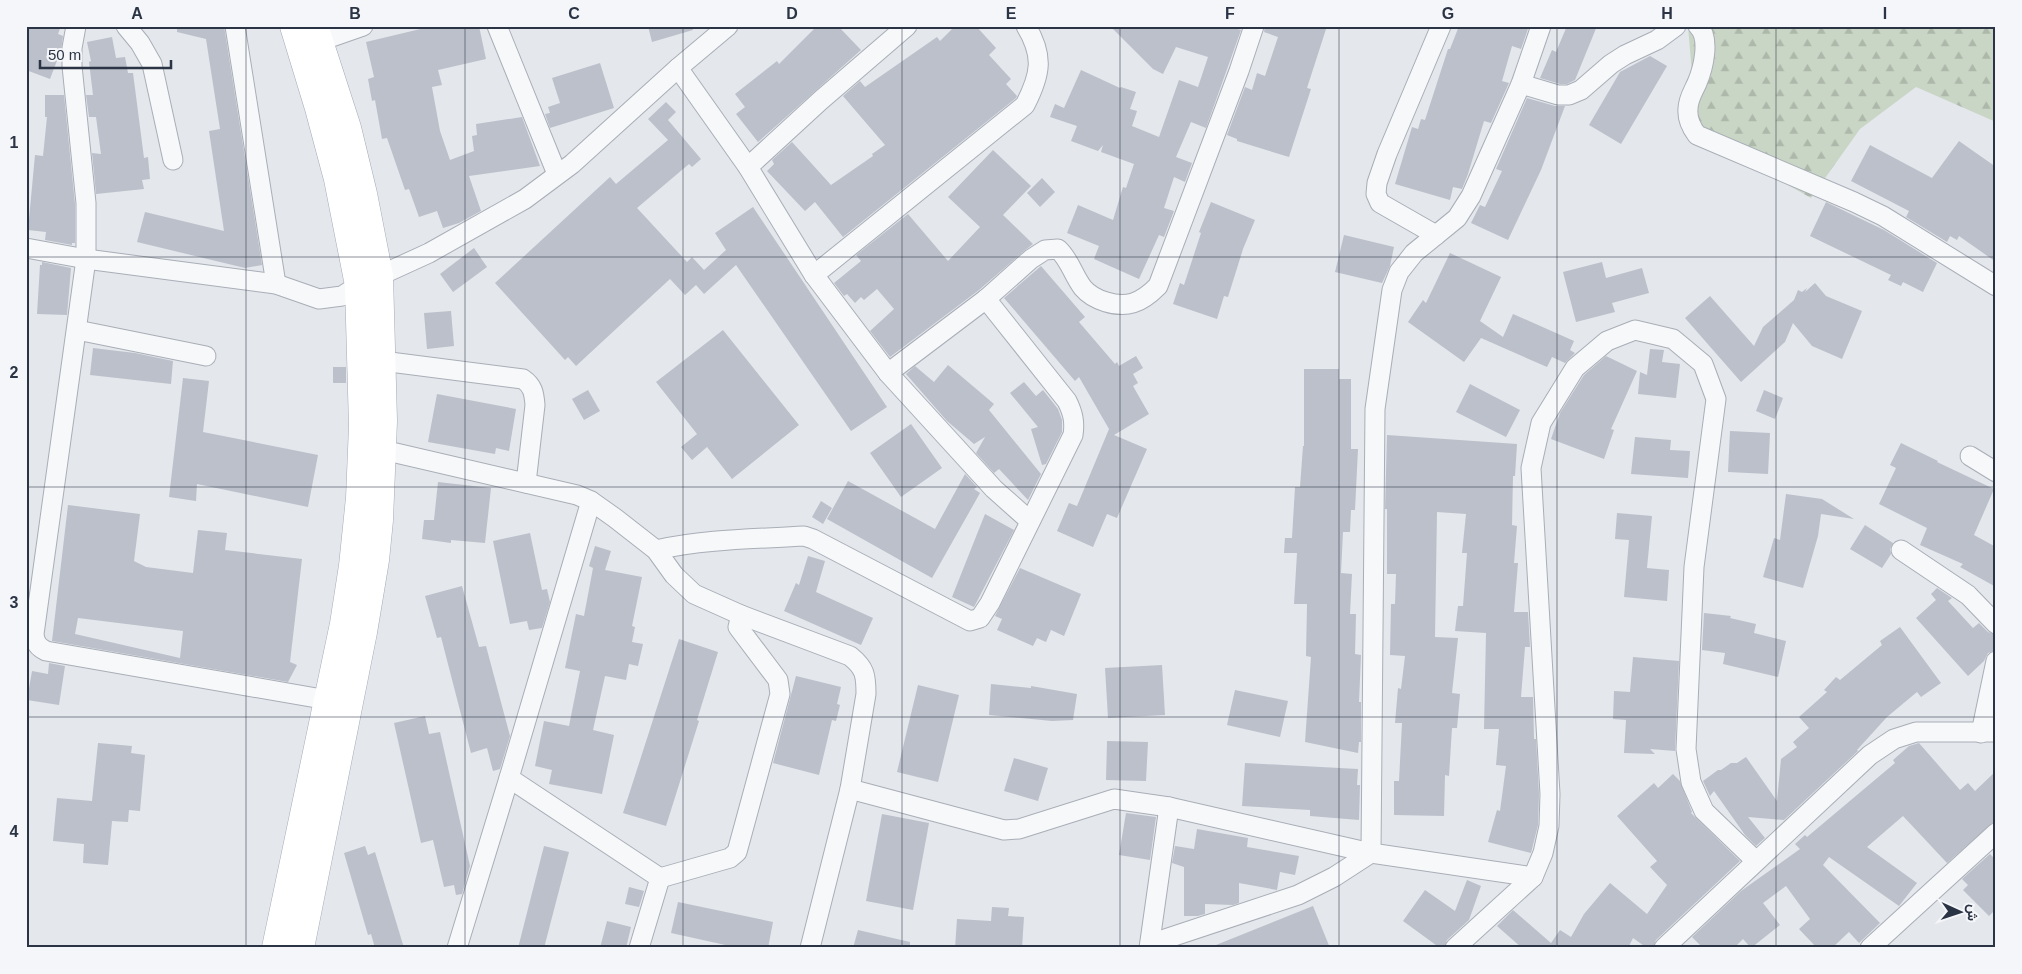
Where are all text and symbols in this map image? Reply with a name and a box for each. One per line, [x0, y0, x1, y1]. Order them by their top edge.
text: A [131, 5, 143, 22]
text: B [349, 5, 361, 22]
text: C [568, 5, 580, 22]
text: D [786, 5, 798, 22]
text: E [1006, 5, 1017, 22]
text: F [1225, 5, 1235, 22]
text: G [1442, 5, 1454, 22]
text: H [1661, 5, 1673, 22]
text: I [1883, 5, 1887, 22]
scale bar [40, 38, 171, 70]
text: 50 m [48, 46, 81, 63]
text: 1 [10, 134, 19, 151]
text: 2 [10, 364, 19, 381]
text: 3 [10, 594, 19, 611]
text: 4 [10, 823, 19, 840]
north arrow [1934, 886, 1984, 936]
text: ش [1964, 904, 1981, 922]

